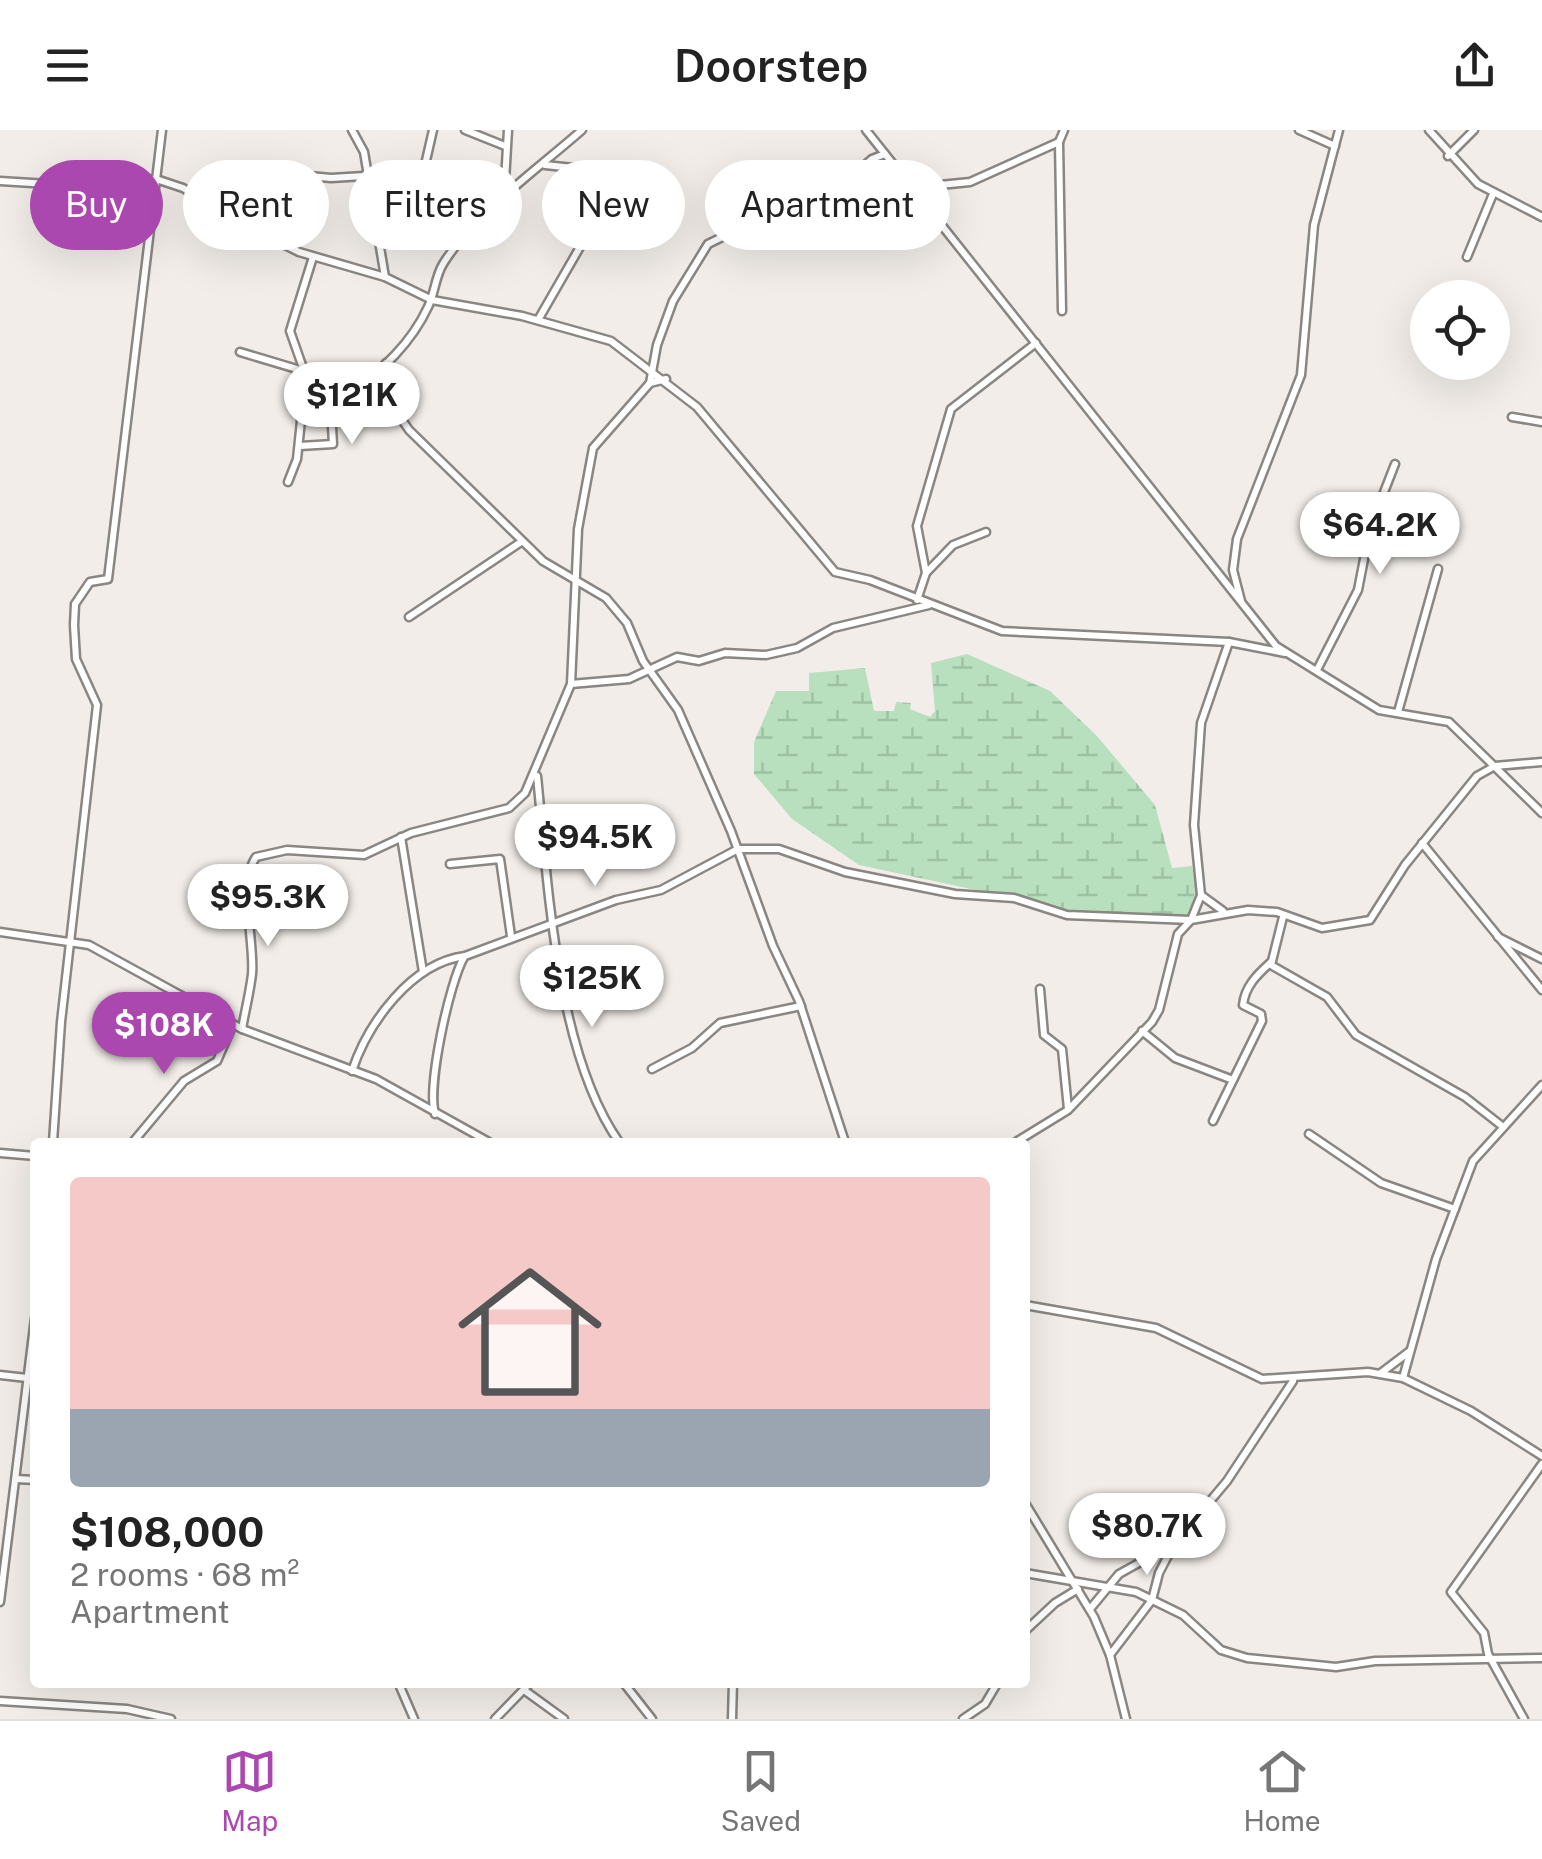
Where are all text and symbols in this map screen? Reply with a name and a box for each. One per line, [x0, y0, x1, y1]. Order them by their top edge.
icon: menu [40, 38, 95, 93]
icon: share [1447, 38, 1502, 93]
text: Doorstep [674, 39, 868, 92]
chip: Buy [30, 160, 163, 250]
chip: Rent [183, 160, 329, 250]
chip: Filters [349, 160, 522, 250]
chip: New [542, 160, 685, 250]
chip: Apartment [705, 160, 950, 250]
map controls [1410, 280, 1510, 380]
button: locate [1410, 280, 1510, 380]
pin: $121K [282, 362, 422, 447]
text: $121K [306, 376, 398, 413]
pin: $64.2K [1299, 492, 1461, 577]
text: $64.2K [1322, 506, 1438, 543]
pin: $94.5K [514, 804, 676, 889]
text: $94.5K [537, 818, 653, 855]
pin: $95.3K [187, 864, 349, 949]
text: $95.3K [209, 878, 327, 915]
pin: $125K [522, 945, 662, 1030]
text: $125K [542, 959, 642, 996]
pin: $108K [94, 992, 234, 1077]
text: $108K [114, 1006, 214, 1043]
icon: home [440, 1242, 620, 1422]
pin: $80.7K [1066, 1493, 1228, 1578]
text: $108,000 [70, 1507, 264, 1556]
text: $80.7K [1091, 1507, 1203, 1544]
text: 2 rooms · 68 m² [70, 1556, 299, 1593]
text: Apartment [70, 1593, 230, 1630]
tab: Map [221, 1744, 278, 1837]
tab: Saved [721, 1744, 801, 1837]
tab: Home [1243, 1744, 1321, 1837]

